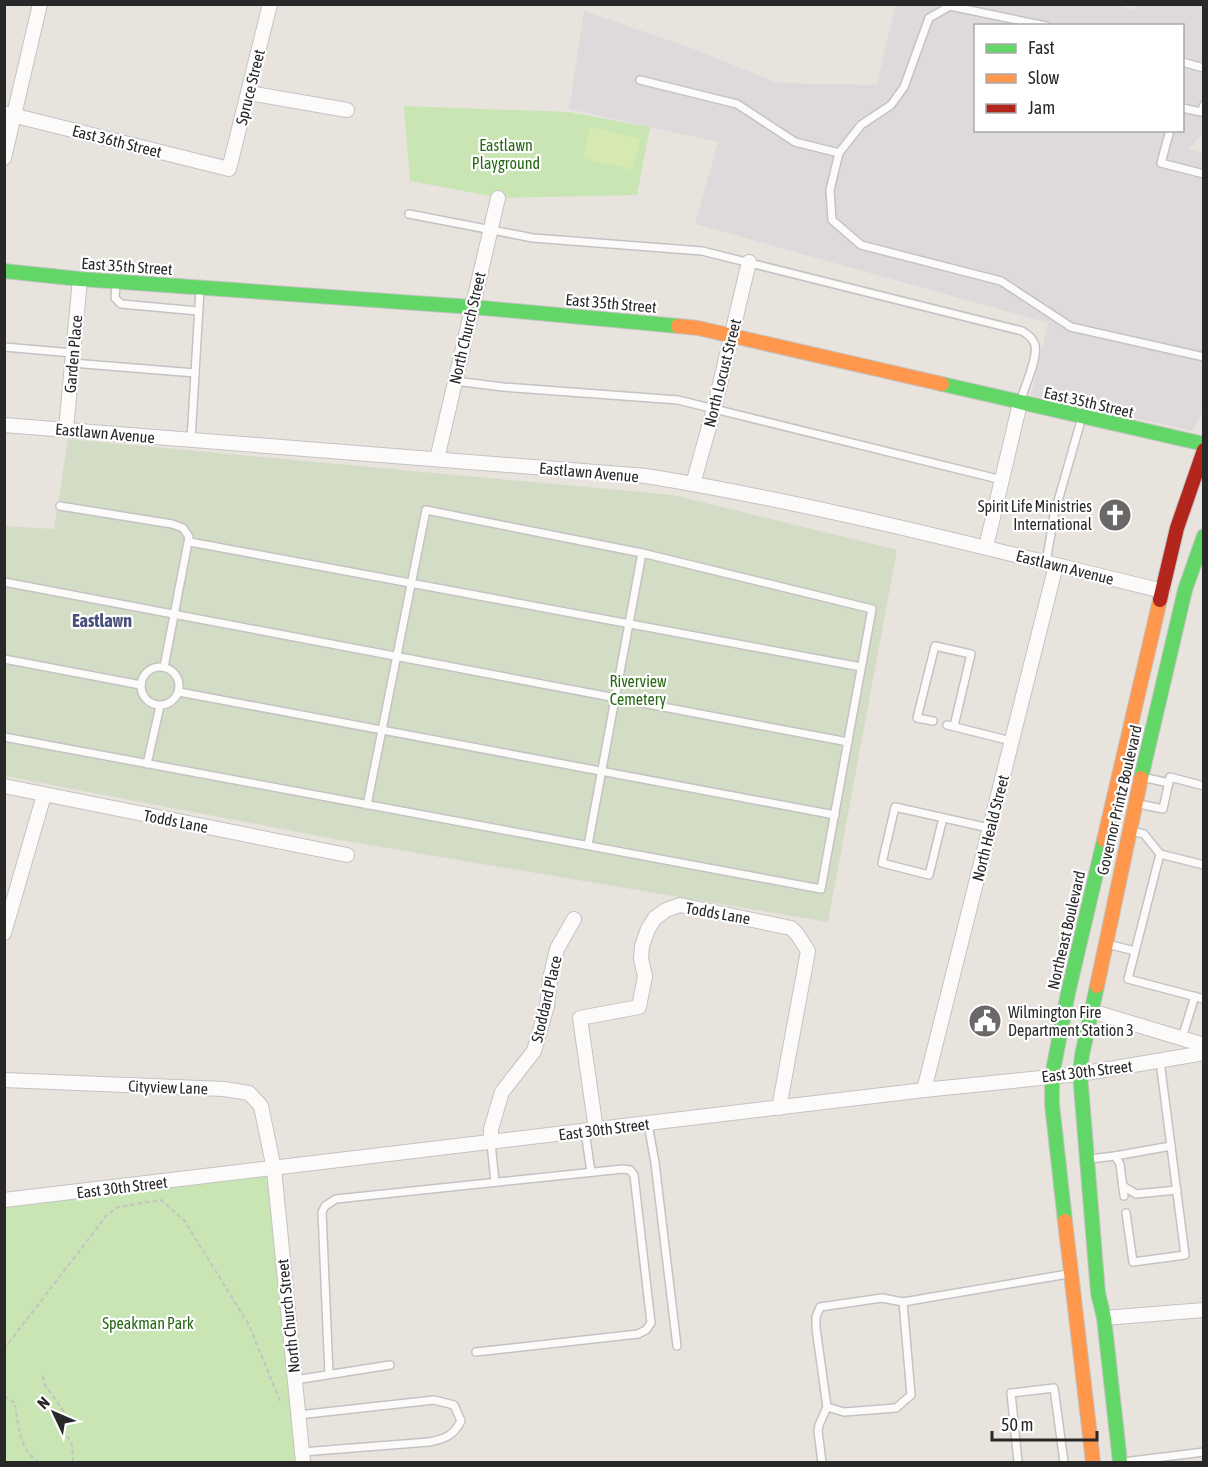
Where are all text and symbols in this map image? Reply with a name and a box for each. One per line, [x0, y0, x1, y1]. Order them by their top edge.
legend [974, 24, 1184, 132]
text: Fast [1028, 37, 1055, 58]
street label: Spruce Street [232, 47, 269, 127]
text: Slow [1028, 67, 1059, 88]
text: Jam [1028, 97, 1055, 118]
street label: East 36th Street [70, 121, 164, 161]
park label: Eastlawn Playground [472, 136, 540, 173]
street label: East 35th Street [81, 254, 174, 278]
street label: North Church Street [445, 270, 489, 386]
street label: East 35th Street [565, 290, 658, 316]
street label: Garden Place [61, 314, 85, 394]
street label: North Locust Street [700, 317, 744, 429]
street label: East 35th Street [1042, 383, 1136, 421]
street label: Eastlawn Avenue [54, 420, 156, 446]
street label: Eastlawn Avenue [538, 459, 640, 485]
place label: Spirit Life Ministries International [978, 497, 1093, 533]
church icon: Spirit Life Ministries International [1097, 497, 1133, 533]
street label: Eastlawn Avenue [1014, 546, 1116, 588]
district label: Eastlawn [72, 610, 132, 631]
park label: Riverview Cemetery [609, 672, 667, 709]
street label: Governor Printz Boulevard [1093, 723, 1145, 877]
street label: North Heald Street [968, 773, 1012, 883]
street label: Todds Lane [142, 806, 210, 836]
street label: Northeast Boulevard [1044, 869, 1088, 991]
street label: Todds Lane [684, 898, 752, 928]
street label: Stoddard Place [527, 954, 565, 1044]
public building icon: Wilmington Fire Department Station 3 [967, 1003, 1003, 1039]
place label: Wilmington Fire Department Station 3 [1008, 1003, 1134, 1040]
street label: East 30th Street [1041, 1056, 1134, 1086]
street label: Cityview Lane [128, 1077, 208, 1098]
street label: East 30th Street [558, 1114, 651, 1144]
street label: East 30th Street [76, 1172, 169, 1202]
street label: North Church Street [273, 1258, 303, 1374]
park label: Speakman Park [102, 1314, 194, 1333]
north arrow [24, 1383, 84, 1443]
text: N [33, 1393, 53, 1412]
scale bar [992, 1404, 1097, 1442]
text: 50 m [1001, 1414, 1033, 1435]

